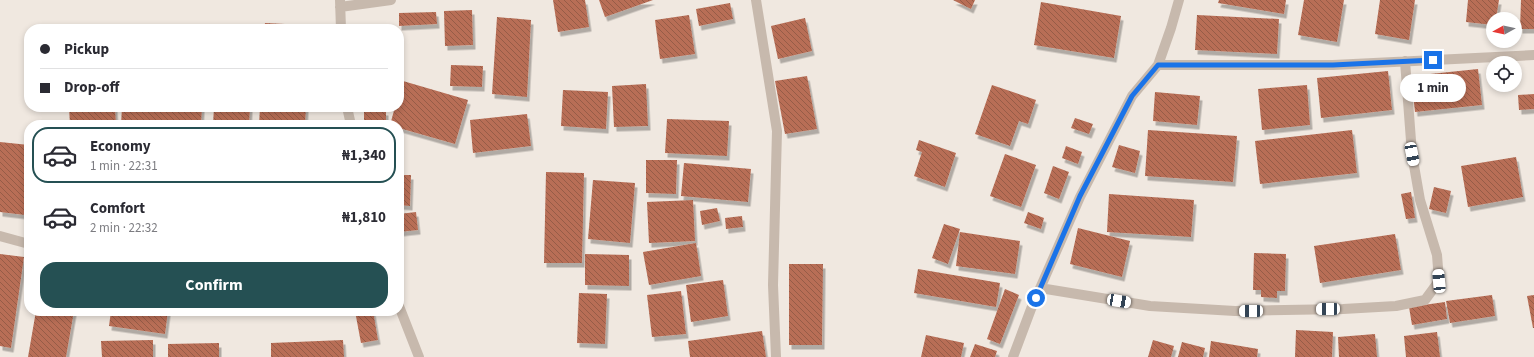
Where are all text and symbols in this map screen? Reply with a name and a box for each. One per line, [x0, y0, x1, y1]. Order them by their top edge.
north arrow [1486, 12, 1522, 48]
map controls [1486, 12, 1522, 92]
text: Pickup [64, 39, 109, 60]
route end [1424, 51, 1442, 69]
button: locate [1486, 56, 1522, 92]
callout: 1 min [1400, 74, 1466, 102]
text: Drop-off [64, 77, 119, 98]
text: 1 min [1417, 79, 1449, 97]
text: Economy [90, 136, 151, 157]
icon: car [42, 137, 78, 173]
car [1404, 141, 1420, 167]
text: ₦1,340 [342, 145, 386, 166]
text: 1 min · 22:31 [90, 157, 158, 175]
text: Comfort [90, 198, 145, 219]
icon: car [42, 199, 78, 235]
text: ₦1,810 [342, 207, 386, 228]
text: 2 min · 22:32 [90, 219, 158, 237]
button: Confirm [40, 262, 388, 308]
car [1432, 269, 1446, 293]
route start [1027, 289, 1045, 307]
car [1106, 293, 1132, 309]
car [1316, 303, 1340, 315]
car [1239, 305, 1263, 317]

